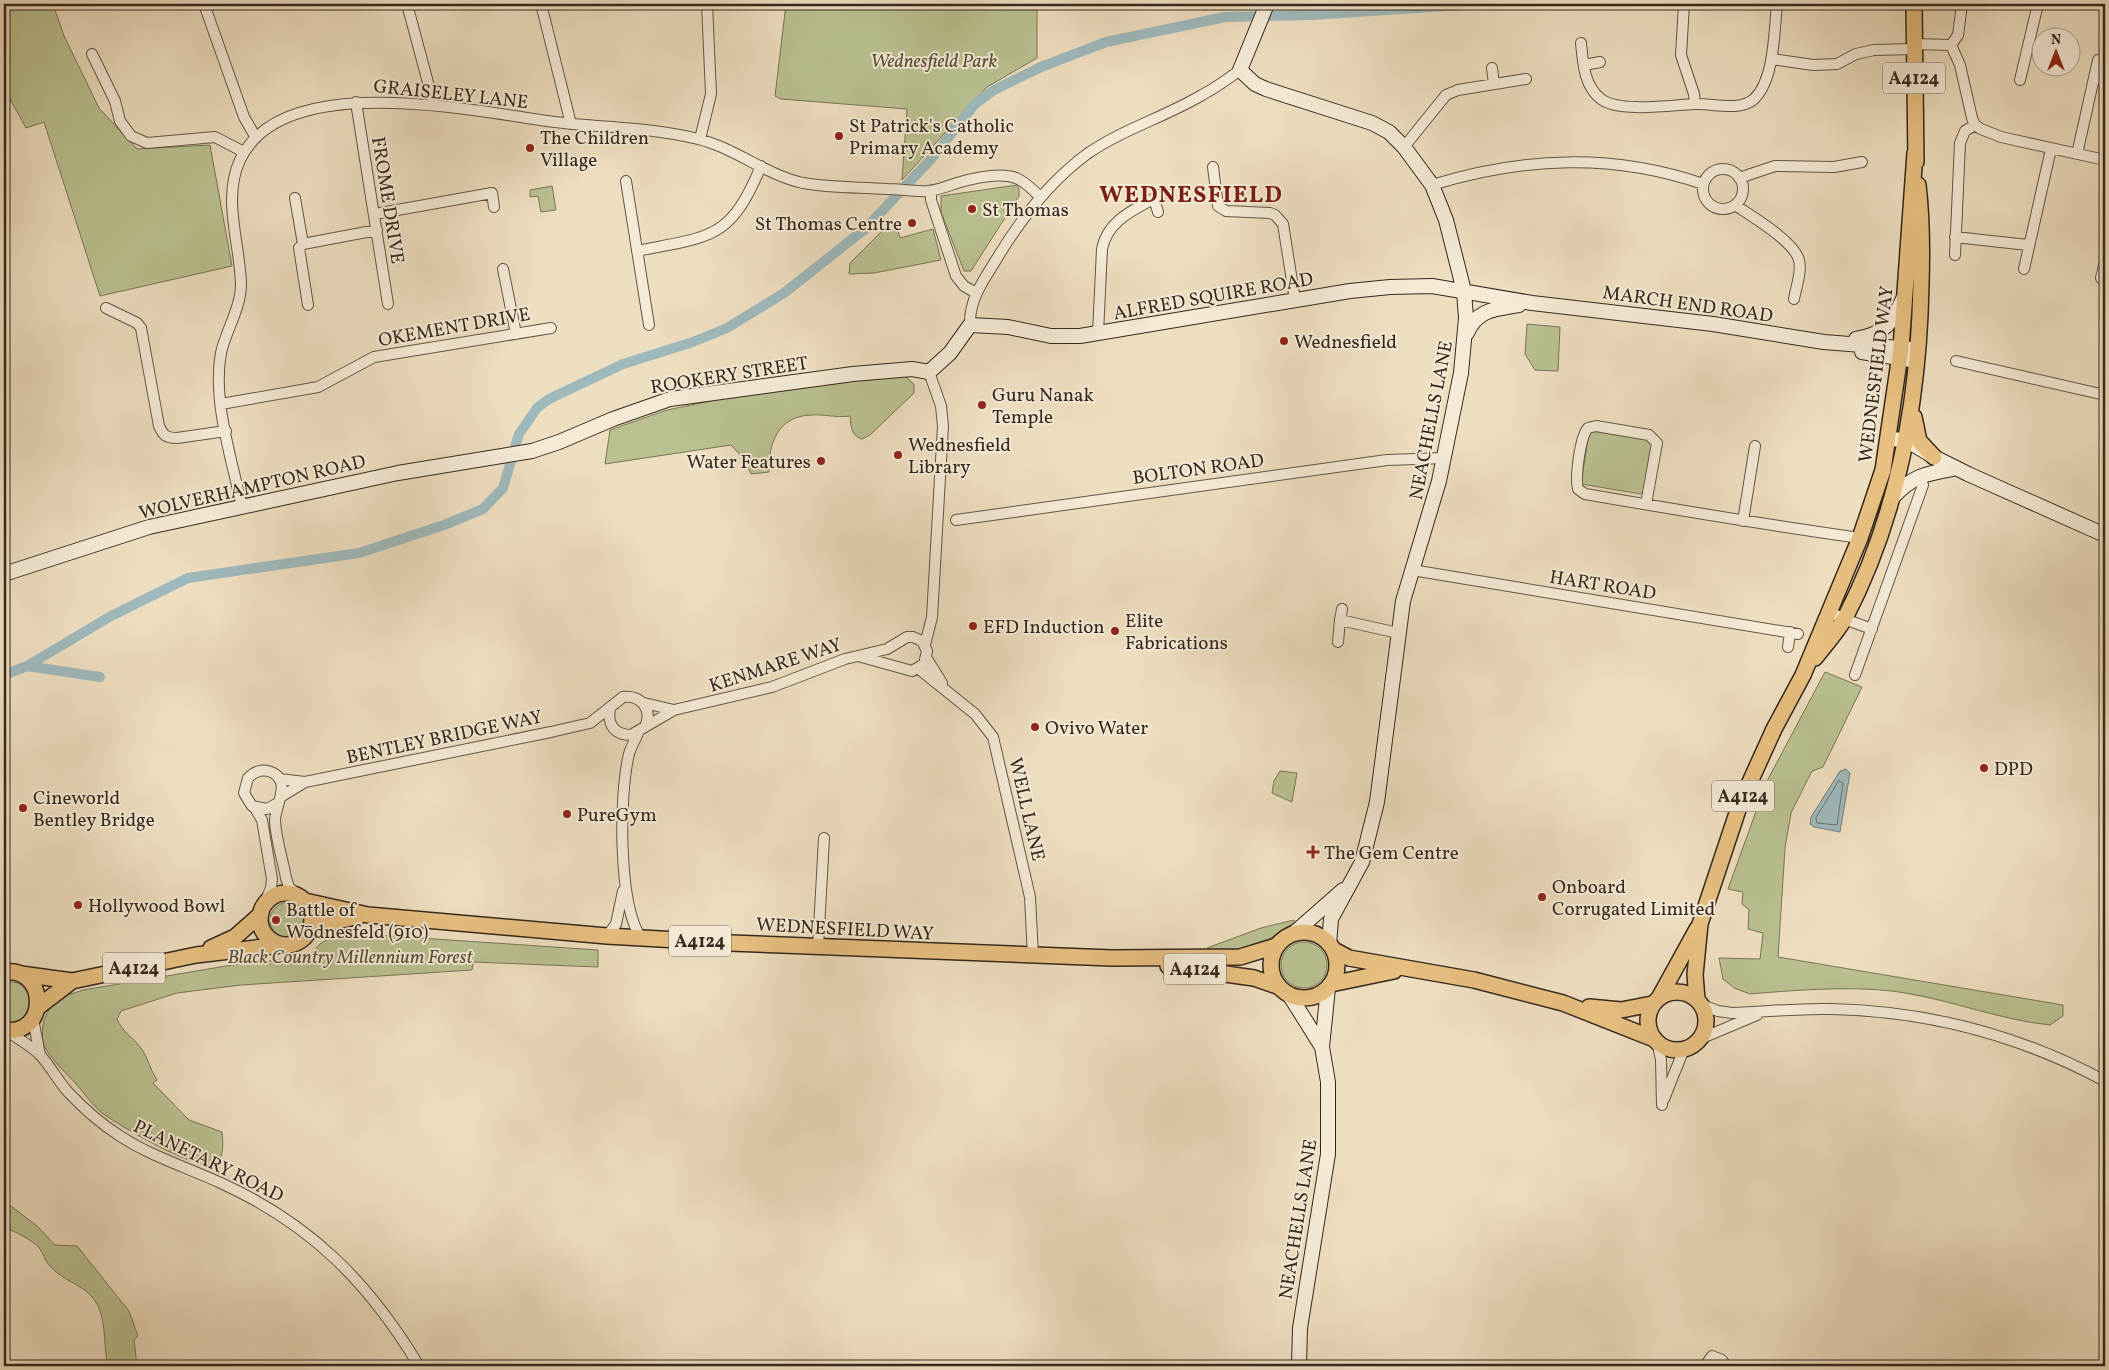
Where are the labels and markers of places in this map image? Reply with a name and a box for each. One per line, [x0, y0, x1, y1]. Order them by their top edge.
place label: St Patrick's Catholic Primary Academy [849, 114, 1014, 162]
place label: The Children Village [540, 126, 649, 174]
marker: St Patrick's Catholic Primary Academy [833, 130, 845, 142]
marker: The Children Village [524, 142, 536, 154]
place label: St Thomas [982, 198, 1069, 224]
marker: St Thomas [966, 203, 978, 215]
place label: St Thomas Centre [755, 212, 902, 238]
marker: St Thomas Centre [906, 217, 918, 229]
place label: Wednesfield [1294, 330, 1397, 356]
marker: Wednesfield [1278, 335, 1290, 347]
place label: Guru Nanak Temple [992, 383, 1094, 431]
marker: Guru Nanak Temple [976, 399, 988, 411]
place label: Wednesfield Library [908, 433, 1011, 481]
marker: Wednesfield Library [892, 449, 904, 461]
place label: Water Features [686, 450, 811, 476]
marker: Water Features [815, 455, 827, 467]
place label: Elite Fabrications [1125, 609, 1228, 657]
place label: EFD Induction [983, 615, 1105, 641]
marker: EFD Induction [967, 620, 979, 632]
marker: Elite Fabrications [1109, 625, 1121, 637]
place label: Ovivo Water [1045, 716, 1148, 742]
marker: Ovivo Water [1029, 721, 1041, 733]
place label: DPD [1994, 757, 2033, 783]
marker: DPD [1978, 762, 1990, 774]
place label: Cineworld Bentley Bridge [33, 786, 155, 834]
marker: Cineworld Bentley Bridge [17, 802, 29, 814]
place label: PureGym [577, 803, 657, 829]
marker: PureGym [561, 808, 573, 820]
place label: The Gem Centre [1324, 841, 1459, 867]
marker: The Gem Centre [1306, 845, 1320, 859]
place label: Onboard Corrugated Limited [1552, 875, 1715, 923]
marker: Onboard Corrugated Limited [1536, 891, 1548, 903]
place label: Hollywood Bowl [88, 894, 226, 920]
place label: Battle of Wōdnesfeld (910) [286, 898, 428, 946]
marker: Hollywood Bowl [72, 899, 84, 911]
marker: Battle of Wōdnesfeld (910) [270, 914, 282, 926]

